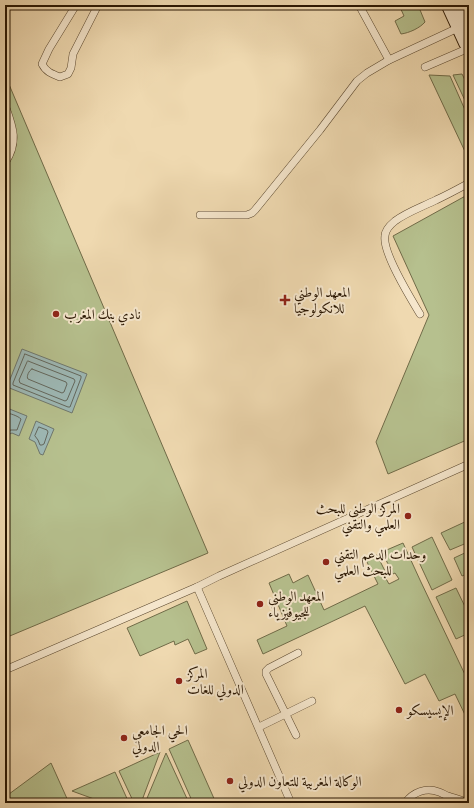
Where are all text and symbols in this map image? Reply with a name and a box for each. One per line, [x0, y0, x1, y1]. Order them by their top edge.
place label: المعهد الوطني للانكولوجيا [294, 283, 350, 318]
marker: المعهد الوطني للانكولوجيا [279, 294, 291, 306]
place label: نادي بنك المغرب [64, 305, 141, 326]
marker: نادي بنك المغرب [51, 309, 61, 319]
place label: المركز الوطني للبحث العلمي والتقني [316, 499, 400, 537]
marker: المركز الوطني للبحث العلمي والتقني [403, 511, 413, 521]
place label: وحدات الدعم التقني للبحث العلمي [334, 545, 426, 583]
marker: وحدات الدعم التقني للبحث العلمي [321, 557, 331, 567]
place label: المعهد الوطني للجيوفيزياء [268, 587, 324, 622]
marker: المعهد الوطني للجيوفيزياء [255, 599, 265, 609]
place label: المركز الدولي للغات [185, 664, 244, 701]
marker: المركز الدولي للغات [174, 676, 184, 686]
place label: اﻹيسيسكو [405, 701, 453, 721]
marker: اﻹيسيسكو [394, 705, 404, 715]
place label: الحي الجامعي الدولي [132, 721, 188, 758]
marker: الحي الجامعي الدولي [119, 733, 129, 743]
place label: الوكالة المغربية للتعاون الدولي [238, 772, 361, 793]
marker: الوكالة المغربية للتعاون الدولي [225, 776, 235, 786]

